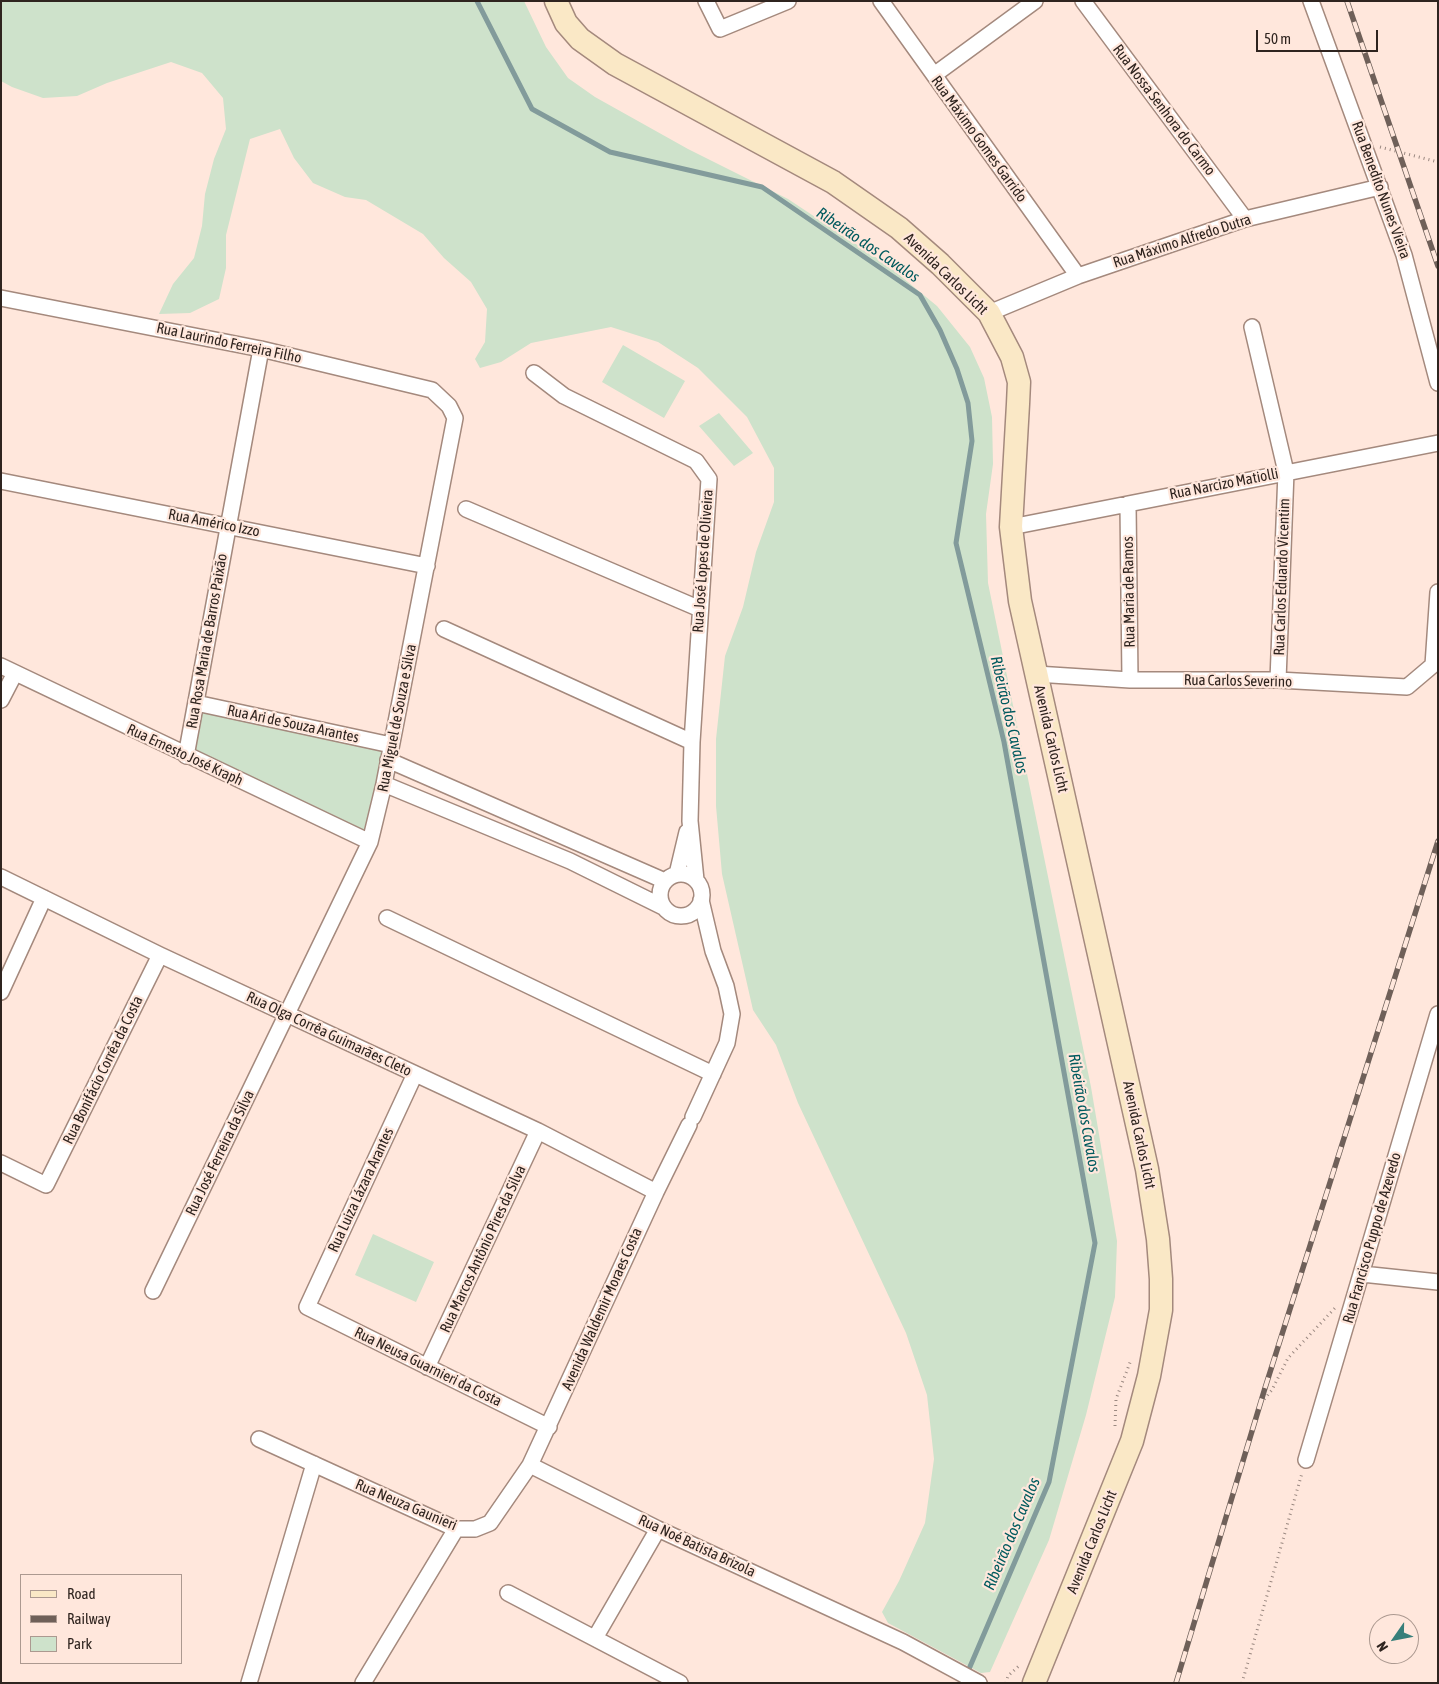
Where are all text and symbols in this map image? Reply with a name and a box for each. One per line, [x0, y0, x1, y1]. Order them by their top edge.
scale bar [1259, 20, 1382, 52]
text: 50 m [1264, 30, 1291, 47]
street label: Rua Nossa Senhora do Carmo [1109, 41, 1219, 179]
street label: Rua Máximo Gomes Garrido [927, 72, 1031, 206]
street label: Rua Benedito Nunes Vieira [1348, 119, 1414, 261]
water label: Ribeirão dos Cavalos [813, 203, 923, 287]
street label: Rua Máximo Alfredo Dutra [1111, 210, 1253, 272]
street label: Avenida Carlos Licht [900, 229, 992, 319]
street label: Rua Laurindo Ferreira Filho [155, 319, 303, 367]
street label: Rua Narcizo Matiolli [1168, 465, 1280, 503]
street label: Rua José Lopes de Oliveira [689, 489, 717, 633]
street label: Rua Carlos Eduardo Vicentim [1270, 498, 1294, 656]
street label: Rua Américo Izzo [167, 505, 261, 541]
street label: Rua Maria de Ramos [1119, 536, 1139, 648]
street label: Rua Rosa Maria de Barros Paixão [183, 552, 231, 730]
street label: Rua Miguel de Souza e Silva [374, 643, 420, 793]
water label: Ribeirão dos Cavalos [986, 654, 1032, 776]
street label: Rua Carlos Severino [1184, 671, 1292, 691]
street label: Avenida Carlos Licht [1030, 683, 1072, 795]
street label: Rua Ari de Souza Arantes [226, 701, 360, 747]
street label: Rua Ernesto José Kraph [124, 720, 246, 790]
street label: Rua Olga Corrêa Guimarães Cleto [244, 988, 414, 1080]
street label: Rua Bonifácio Corrêa da Costa [59, 993, 147, 1147]
water label: Ribeirão dos Cavalos [1064, 1052, 1104, 1174]
street label: Avenida Carlos Licht [1119, 1079, 1159, 1191]
street label: Rua José Ferreira da Silva [182, 1087, 258, 1219]
street label: Rua Luiza Lázara Arantes [324, 1125, 398, 1255]
street label: Rua Francisco Puppo de Azevedo [1339, 1150, 1405, 1326]
street label: Rua Marcos Antônio Pires da Silva [436, 1162, 530, 1336]
street label: Avenida Waldemir Moraes Costa [558, 1225, 646, 1393]
street label: Rua Neusa Guarnieri da Costa [351, 1323, 505, 1411]
street label: Rua Neuza Gaunieri [352, 1475, 460, 1535]
water label: Ribeirão dos Cavalos [980, 1475, 1044, 1593]
street label: Avenida Carlos Licht [1063, 1488, 1121, 1596]
street label: Rua Noé Batista Brizola [636, 1511, 758, 1581]
legend [20, 1574, 182, 1664]
text: Road [67, 1585, 96, 1602]
text: Railway [67, 1610, 111, 1627]
north arrow [1369, 1614, 1419, 1664]
text: Park [67, 1635, 92, 1652]
text: N [1373, 1639, 1391, 1654]

